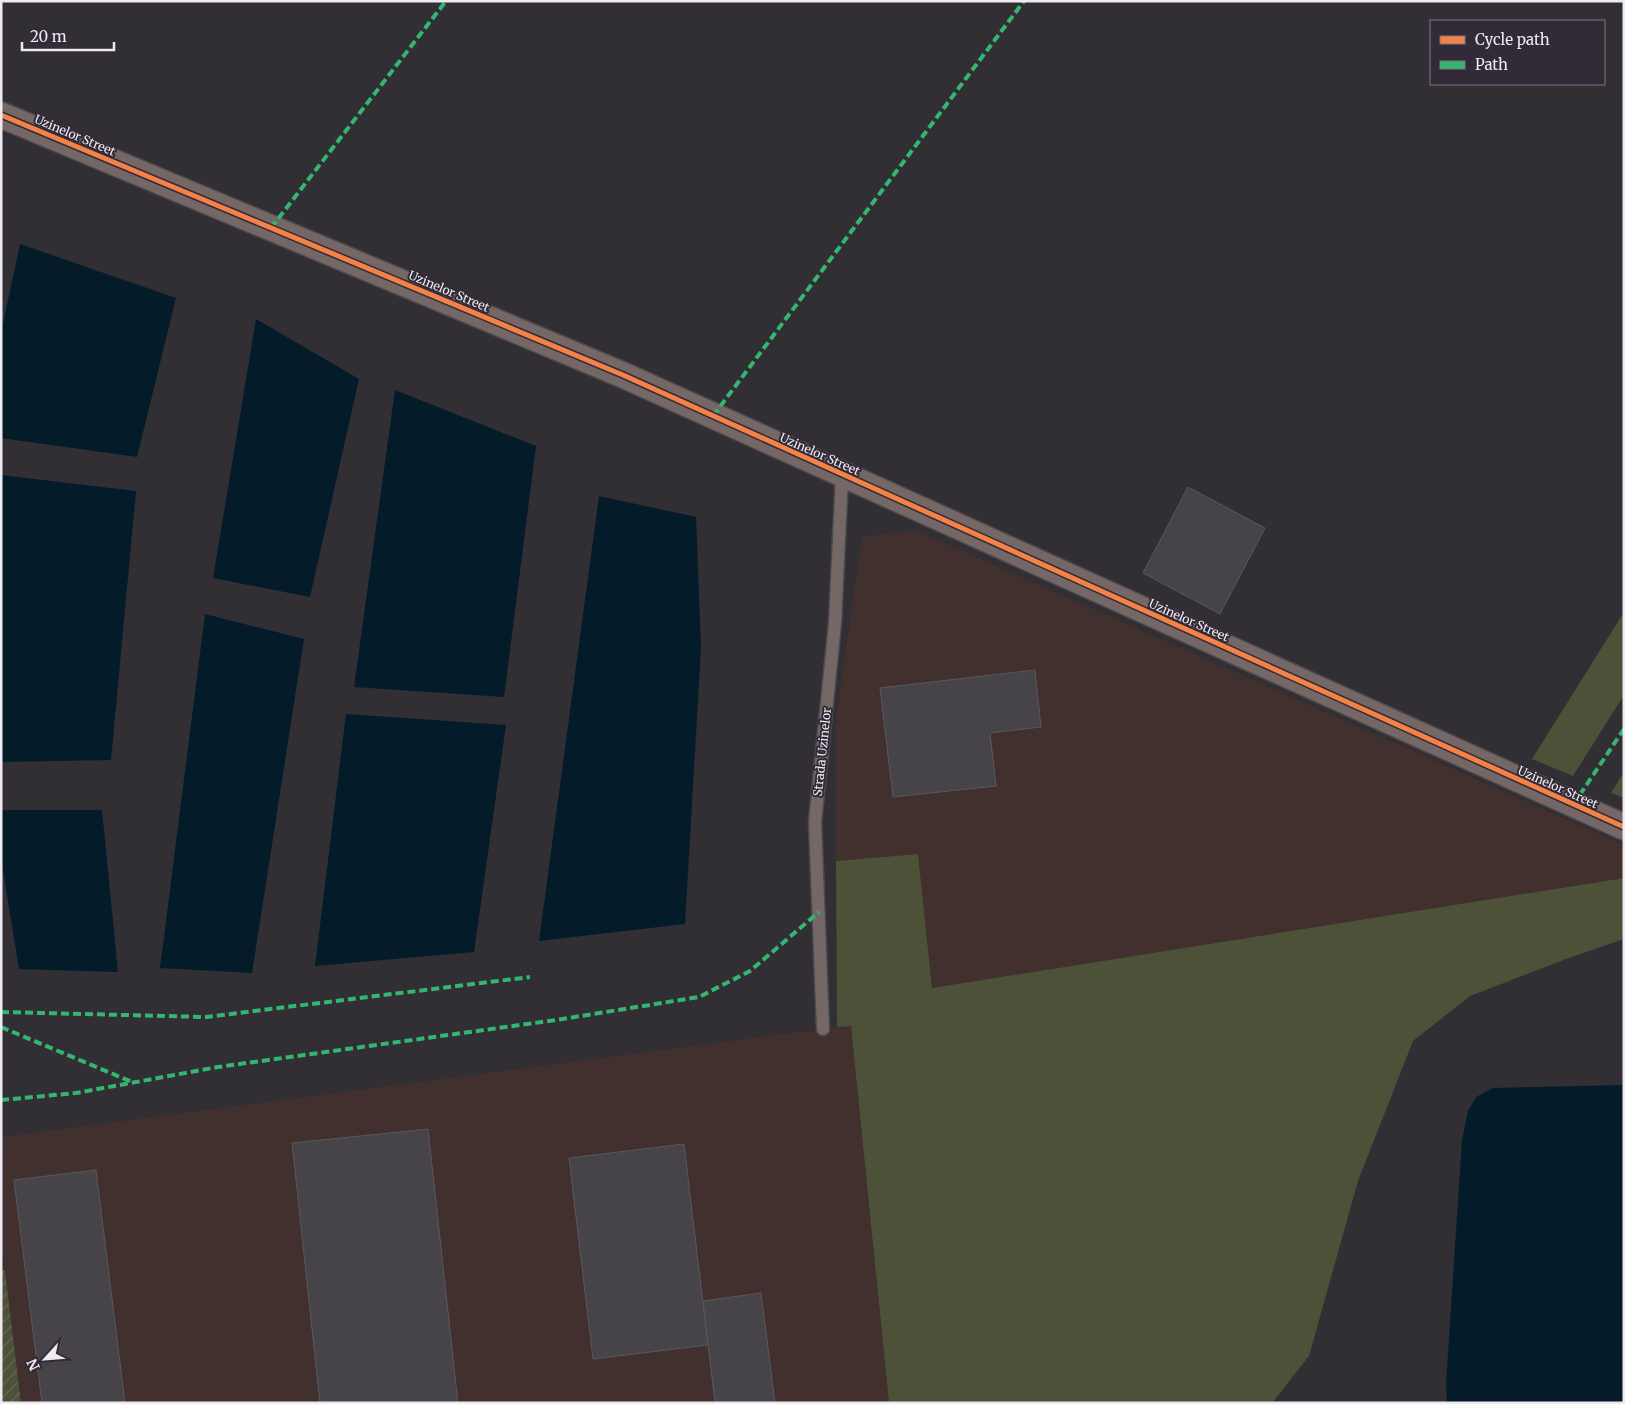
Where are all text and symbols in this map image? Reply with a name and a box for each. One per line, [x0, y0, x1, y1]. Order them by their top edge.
scale bar [22, 20, 115, 52]
legend [1430, 20, 1605, 85]
text: 20 m [30, 27, 67, 46]
text: Cycle path [1475, 30, 1550, 49]
text: Path [1475, 55, 1508, 74]
street label: Uzinelor Street [32, 111, 118, 159]
street label: Uzinelor Street [406, 267, 492, 315]
street label: Uzinelor Street [778, 430, 863, 479]
street label: Uzinelor Street [1147, 596, 1232, 645]
street label: Strada Uzinelor [810, 706, 834, 797]
street label: Uzinelor Street [1516, 763, 1601, 812]
north arrow [20, 1334, 70, 1384]
text: N [23, 1356, 44, 1374]

